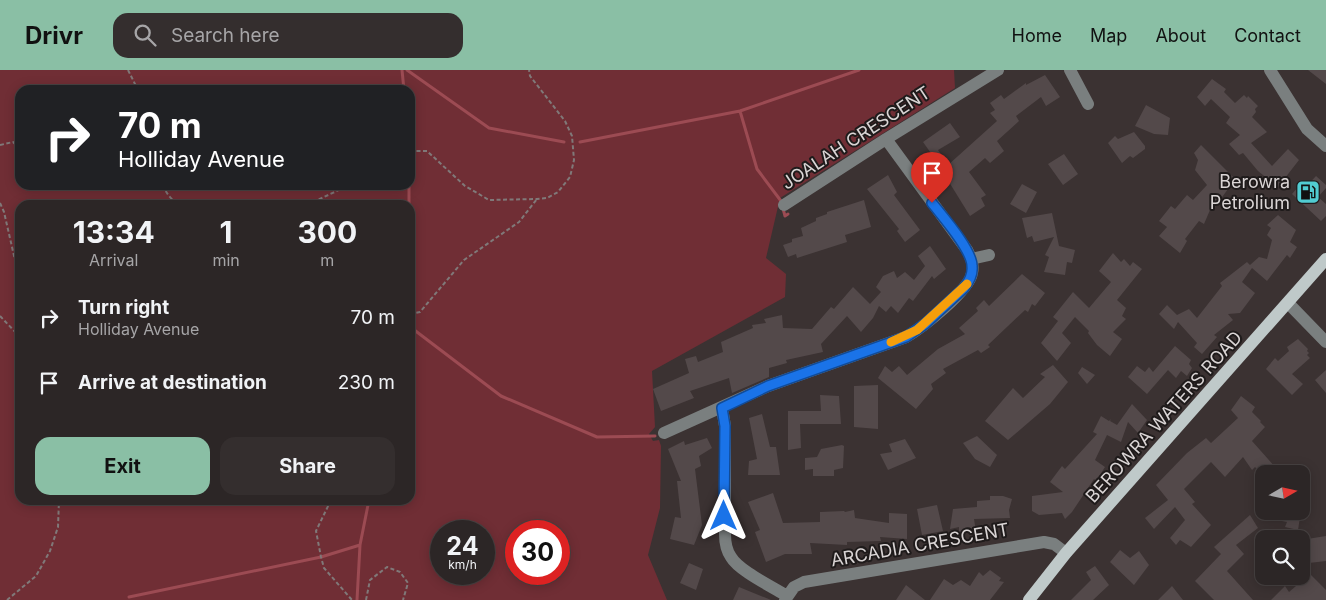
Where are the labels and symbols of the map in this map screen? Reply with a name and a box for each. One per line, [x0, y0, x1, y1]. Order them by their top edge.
street label: JOALAH CRESCENT [777, 82, 934, 194]
pin [911, 152, 953, 203]
place label: Berowra Petrolium [1210, 171, 1290, 213]
fuel station icon: Berowra Petrolium [1295, 179, 1321, 205]
street label: BEROWRA WATERS ROAD [1081, 327, 1246, 507]
north arrow [1255, 465, 1310, 520]
position arrow [697, 489, 749, 541]
street label: ARCADIA CRESCENT [829, 518, 1011, 571]
speed limit sign: 30 [505, 520, 570, 585]

